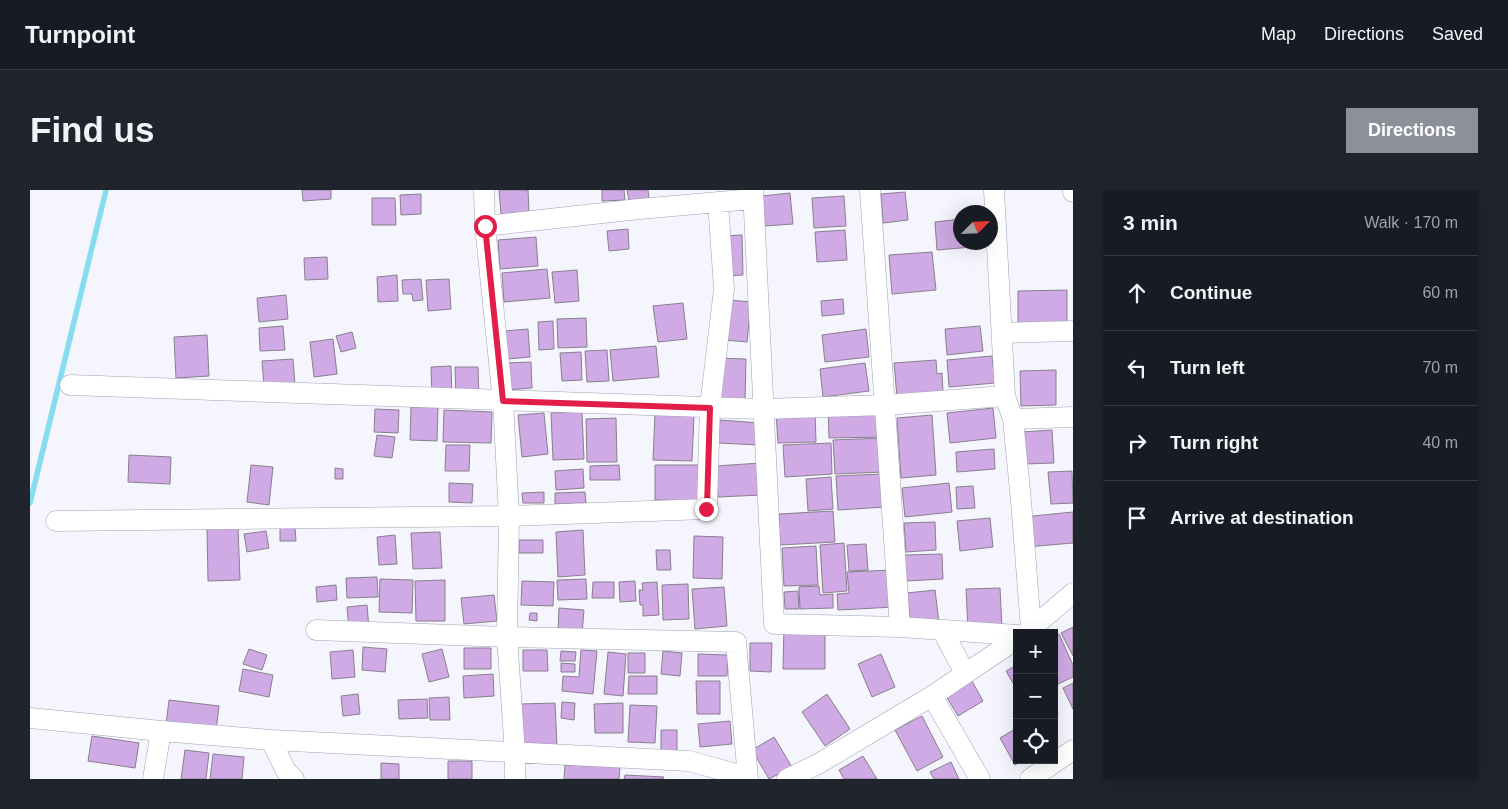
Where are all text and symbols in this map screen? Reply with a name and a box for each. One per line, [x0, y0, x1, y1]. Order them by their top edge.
text: Turnpoint [25, 21, 135, 48]
text: Map [1261, 24, 1296, 44]
text: Directions [1324, 24, 1404, 44]
text: Saved [1432, 24, 1483, 44]
button: Directions [1346, 108, 1478, 153]
text: Find us [30, 110, 154, 149]
north arrow [953, 205, 998, 250]
text: 3 min [1123, 211, 1178, 234]
text: Walk · 170 m [1364, 214, 1458, 231]
route start [474, 215, 497, 238]
icon: ahead [1123, 279, 1151, 307]
text: Continue [1170, 282, 1252, 303]
text: 60 m [1422, 284, 1458, 301]
icon: left [1123, 354, 1151, 382]
text: Turn left [1170, 357, 1245, 378]
text: 70 m [1422, 359, 1458, 376]
icon: right [1123, 429, 1151, 457]
text: Turn right [1170, 432, 1258, 453]
text: 40 m [1422, 434, 1458, 451]
route end [695, 498, 718, 521]
icon: arrive [1123, 504, 1151, 532]
text: Arrive at destination [1170, 507, 1354, 528]
map controls [1013, 629, 1058, 764]
button: + [1013, 629, 1058, 674]
button: − [1013, 674, 1058, 719]
button: locate [1013, 719, 1058, 764]

